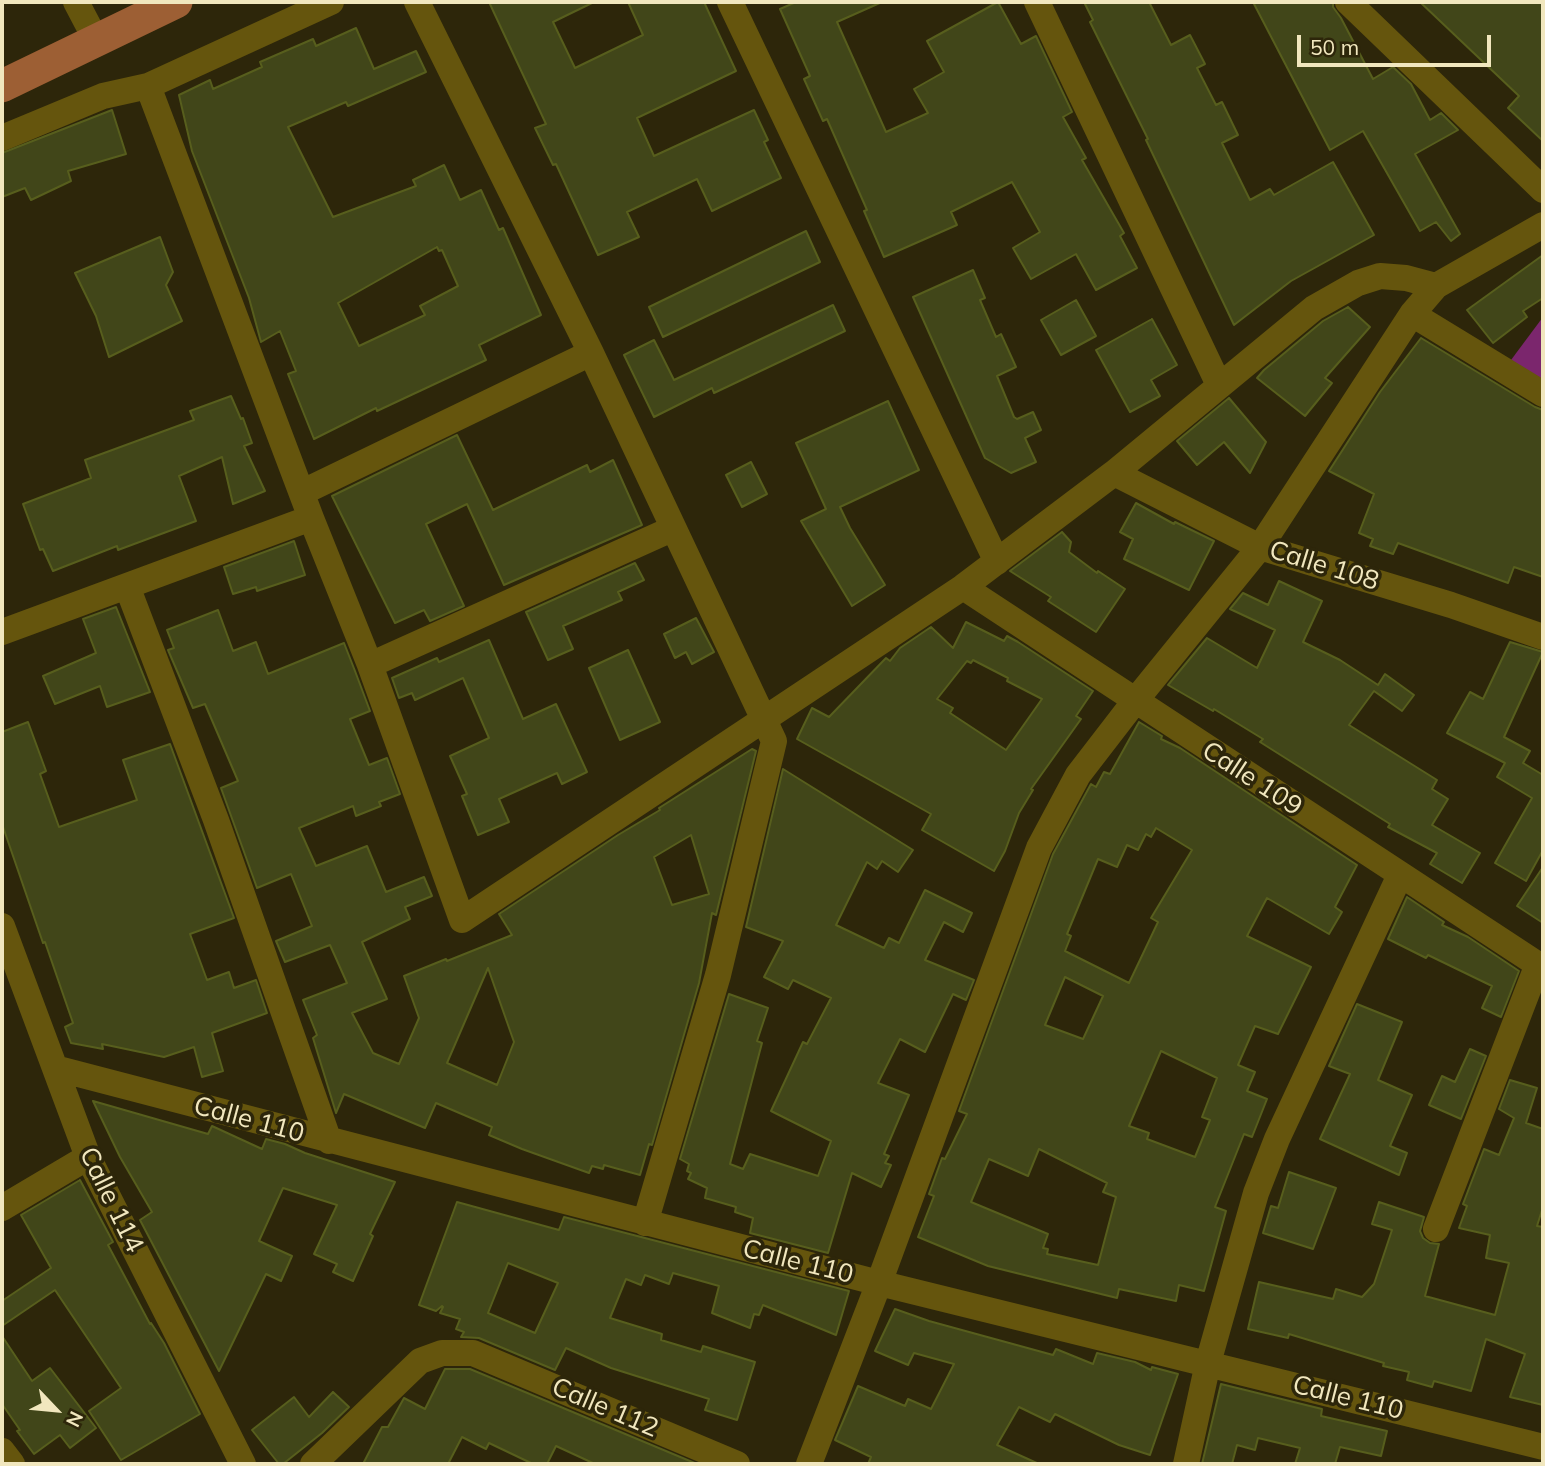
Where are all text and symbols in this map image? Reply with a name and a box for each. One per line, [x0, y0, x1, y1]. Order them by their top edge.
scale bar [1300, 21, 1494, 65]
text: 50 m [1310, 34, 1359, 60]
street label: Calle 108 [1265, 535, 1383, 597]
street label: Calle 109 [1196, 735, 1308, 823]
street label: Calle 110 [190, 1090, 308, 1150]
street label: Calle 114 [72, 1142, 150, 1258]
street label: Calle 110 [739, 1233, 857, 1291]
street label: Calle 110 [1289, 1369, 1407, 1427]
street label: Calle 112 [547, 1372, 663, 1444]
north arrow [21, 1375, 91, 1445]
text: N [61, 1407, 89, 1431]

